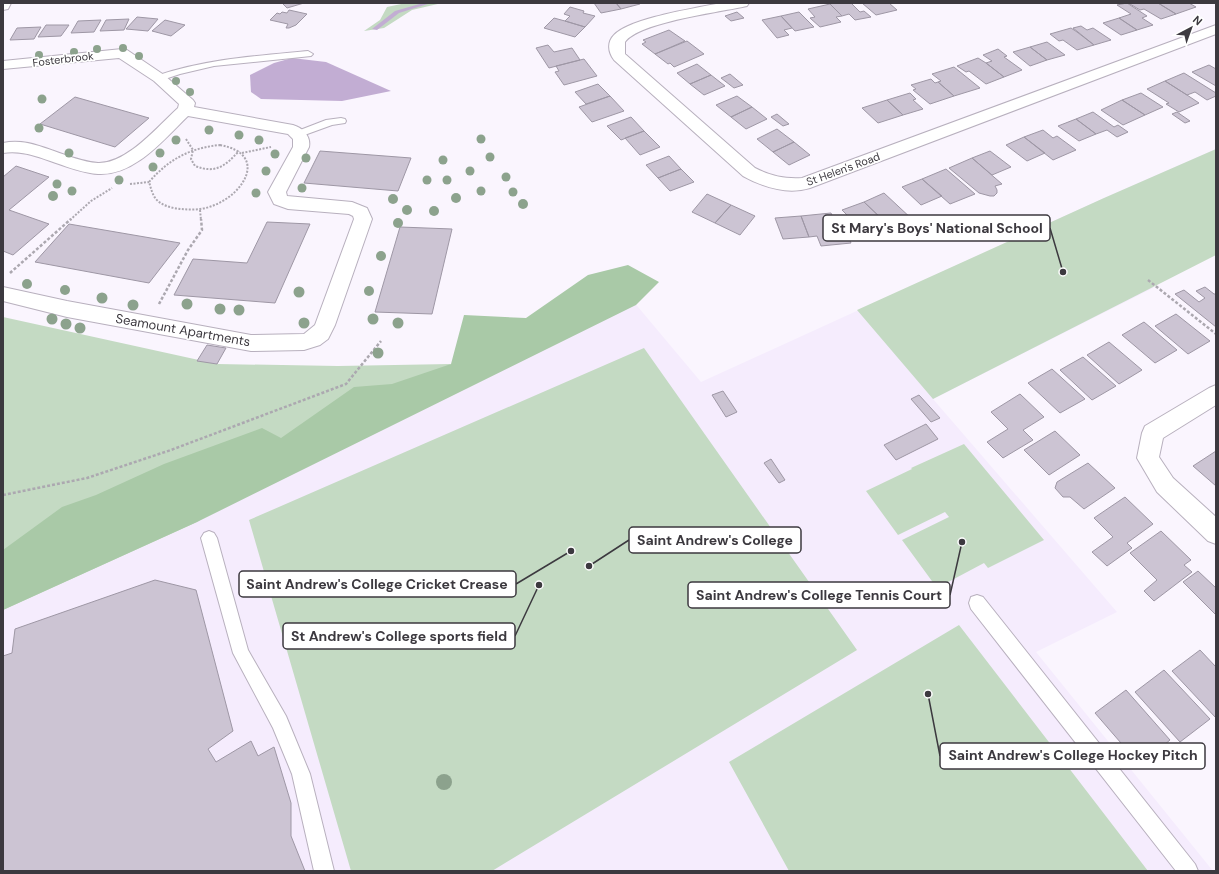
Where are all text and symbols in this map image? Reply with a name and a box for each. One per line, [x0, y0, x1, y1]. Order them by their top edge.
north arrow [1171, 8, 1211, 48]
text: N [1190, 13, 1205, 28]
street label: Fosterbrook [32, 48, 95, 70]
street label: St Helen's Road [804, 149, 882, 189]
callout: St Mary's Boys' National School [823, 215, 1050, 241]
text: St Mary's Boys' National School [831, 219, 1043, 237]
street label: Seamount Apartments [114, 310, 252, 350]
callout: Saint Andrew's College [629, 527, 801, 553]
text: Saint Andrew's College [637, 531, 793, 549]
callout: Saint Andrew's College Cricket Crease [239, 571, 516, 597]
text: Saint Andrew's College Cricket Crease [246, 575, 508, 593]
callout: Saint Andrew's College Tennis Court [688, 582, 950, 608]
text: Saint Andrew's College Tennis Court [696, 586, 942, 604]
callout: St Andrew's College sports field [283, 623, 515, 649]
text: St Andrew's College sports field [291, 627, 507, 645]
callout: Saint Andrew's College Hockey Pitch [940, 743, 1205, 769]
text: Saint Andrew's College Hockey Pitch [948, 746, 1198, 764]

